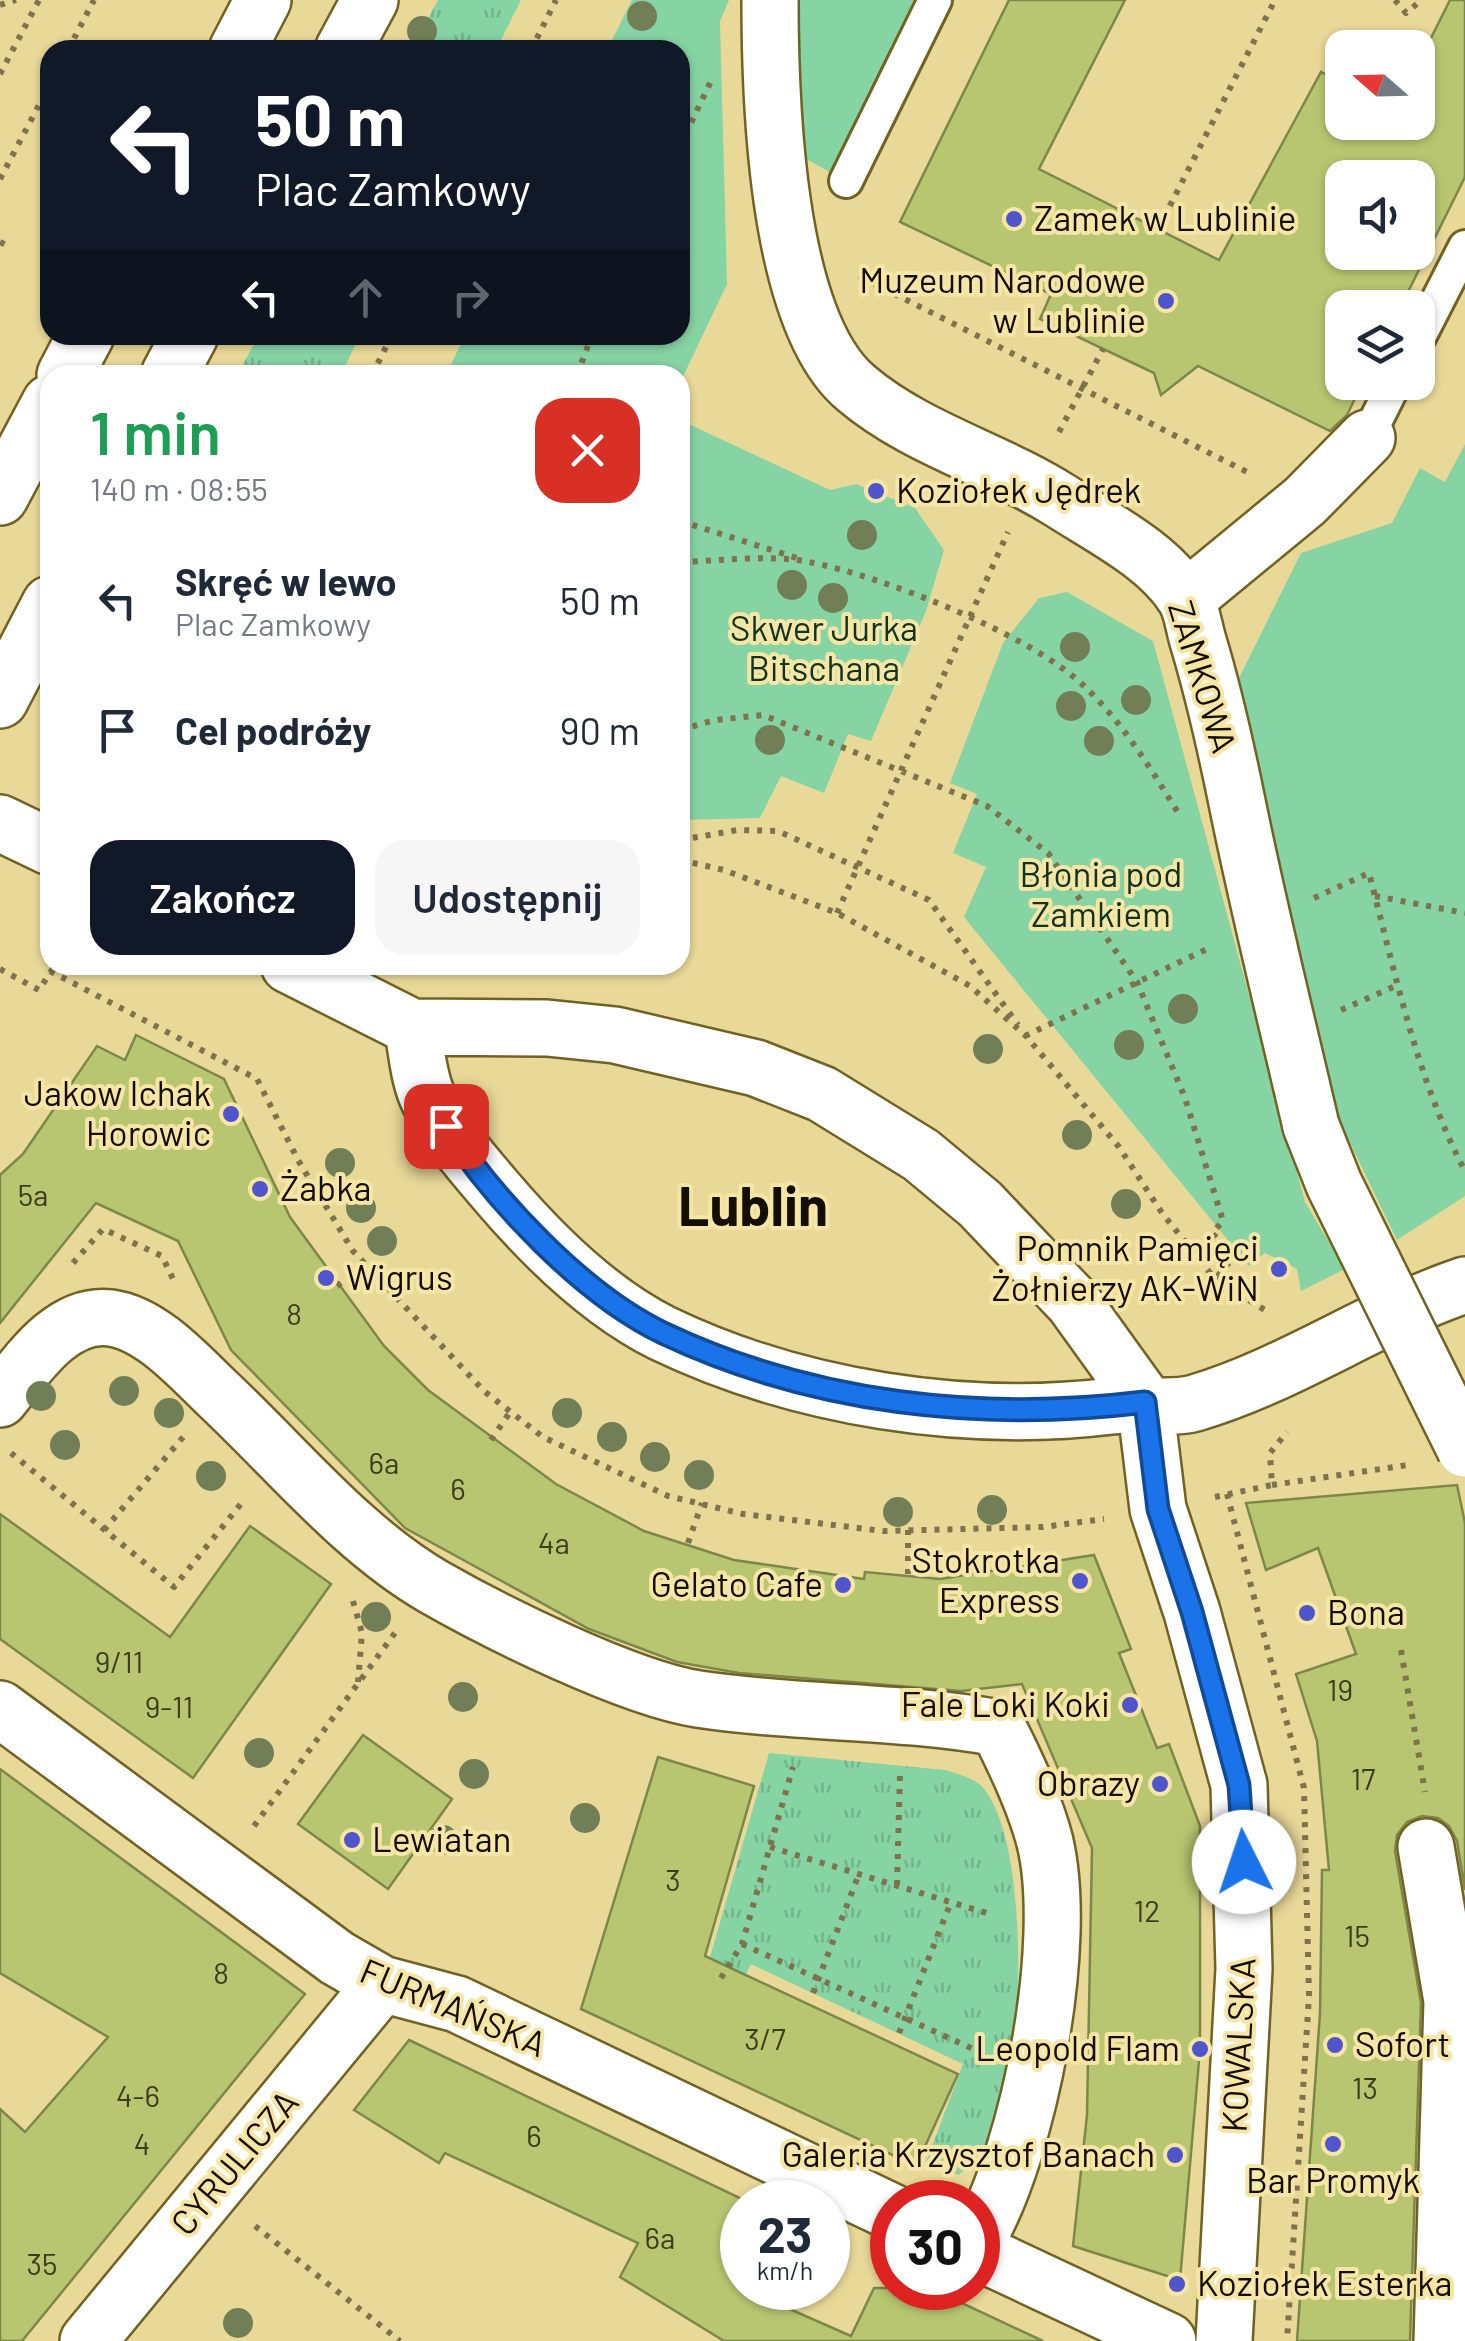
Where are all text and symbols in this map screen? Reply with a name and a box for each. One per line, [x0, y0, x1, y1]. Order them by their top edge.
north arrow [1325, 30, 1435, 140]
map controls [1325, 30, 1435, 400]
text: 50 m [255, 76, 405, 160]
icon: left [90, 80, 220, 210]
button: sound [1325, 160, 1435, 270]
text: Plac Zamkowy [255, 161, 531, 215]
place label: Zamek w Lublinie [1034, 196, 1296, 238]
marker: Zamek w Lublinie [1003, 208, 1025, 230]
place label: Muzeum Narodowe w Lublinie [859, 258, 1146, 340]
icon: left [233, 270, 288, 325]
icon: ahead [338, 270, 393, 325]
icon: right [443, 270, 498, 325]
marker: Muzeum Narodowe w Lublinie [1155, 290, 1177, 312]
button: layers [1325, 290, 1435, 400]
text: 1 min [90, 395, 221, 467]
button: close [535, 398, 640, 503]
place label: Koziołek Jędrek [896, 468, 1141, 510]
text: 140 m · 08:55 [90, 469, 268, 507]
marker: Koziołek Jędrek [865, 480, 887, 502]
text: Skręć w lewo [175, 558, 397, 604]
icon: left [90, 573, 145, 628]
text: 50 m [560, 577, 640, 623]
street label: ZAMKOWA [1161, 595, 1247, 757]
text: Plac Zamkowy [175, 604, 371, 642]
park label: Skwer Jurka Bitschana [730, 606, 918, 688]
icon: arrive [90, 703, 145, 758]
text: Cel podróży [175, 707, 371, 753]
text: 90 m [560, 707, 640, 753]
button: Zakończ [90, 840, 355, 955]
button: Udostępnij [375, 840, 640, 955]
park label: Błonia pod Zamkiem [1020, 852, 1182, 934]
place label: Jakow Ichak Horowic [24, 1071, 211, 1153]
pin [404, 1084, 489, 1169]
icon: arrive [419, 1099, 474, 1154]
marker: Jakow Ichak Horowic [220, 1103, 242, 1125]
place label: Żabka [280, 1166, 371, 1208]
district label: Lublin [678, 1171, 828, 1237]
house number: 5a [18, 1176, 48, 1212]
marker: Żabka [249, 1178, 271, 1200]
place label: Pomnik Pamięci Żołnierzy AK-WiN [992, 1226, 1259, 1308]
place label: Wigrus [346, 1255, 453, 1297]
marker: Pomnik Pamięci Żołnierzy AK-WiN [1268, 1258, 1290, 1280]
marker: Wigrus [315, 1267, 337, 1289]
house number: 8 [286, 1295, 302, 1331]
house number: 6a [369, 1444, 399, 1480]
house number: 6 [450, 1470, 466, 1506]
house number: 4a [538, 1524, 570, 1560]
place label: Stokrotka Express [911, 1538, 1060, 1620]
place label: Gelato Cafe [651, 1562, 823, 1604]
marker: Stokrotka Express [1069, 1570, 1091, 1592]
marker: Gelato Cafe [832, 1574, 854, 1596]
place label: Bona [1327, 1590, 1405, 1632]
marker: Bona [1296, 1602, 1318, 1624]
house number: 9/11 [95, 1643, 143, 1679]
house number: 19 [1327, 1671, 1353, 1707]
place label: Fale Loki Koki [901, 1682, 1110, 1724]
house number: 9-11 [145, 1688, 193, 1724]
marker: Fale Loki Koki [1119, 1694, 1141, 1716]
house number: 17 [1351, 1760, 1375, 1796]
place label: Obrazy [1037, 1761, 1140, 1803]
marker: Obrazy [1149, 1773, 1171, 1795]
position arrow [1192, 1810, 1296, 1914]
place label: Lewiatan [372, 1817, 511, 1859]
marker: Lewiatan [341, 1829, 363, 1851]
house number: 3 [665, 1861, 681, 1897]
house number: 12 [1134, 1892, 1160, 1928]
house number: 15 [1344, 1917, 1370, 1953]
street label: FURMAŃSKA [354, 1948, 553, 2064]
house number: 8 [213, 1954, 229, 1990]
street label: KOWALSKA [1211, 1956, 1263, 2133]
house number: 3/7 [744, 2020, 786, 2056]
place label: Sofort [1355, 2022, 1450, 2064]
place label: Leopold Flam [975, 2026, 1180, 2068]
marker: Sofort [1324, 2034, 1346, 2056]
marker: Leopold Flam [1189, 2038, 1211, 2060]
house number: 13 [1352, 2069, 1378, 2105]
house number: 4-6 [116, 2077, 160, 2113]
street label: CYRULICZA [161, 2081, 306, 2242]
house number: 6 [526, 2117, 542, 2153]
house number: 4 [134, 2125, 150, 2161]
place label: Galeria Krzysztof Banach [781, 2132, 1155, 2174]
marker: Bar Promyk [1322, 2133, 1344, 2155]
marker: Galeria Krzysztof Banach [1164, 2144, 1186, 2166]
place label: Bar Promyk [1246, 2158, 1420, 2200]
speed limit sign: 30 [870, 2180, 1000, 2310]
text: 23 [758, 2203, 812, 2263]
house number: 6a [645, 2219, 675, 2255]
house number: 35 [27, 2245, 57, 2281]
text: km/h [757, 2255, 813, 2285]
place label: Koziołek Esterka [1197, 2261, 1452, 2303]
marker: Koziołek Esterka [1166, 2273, 1188, 2295]

